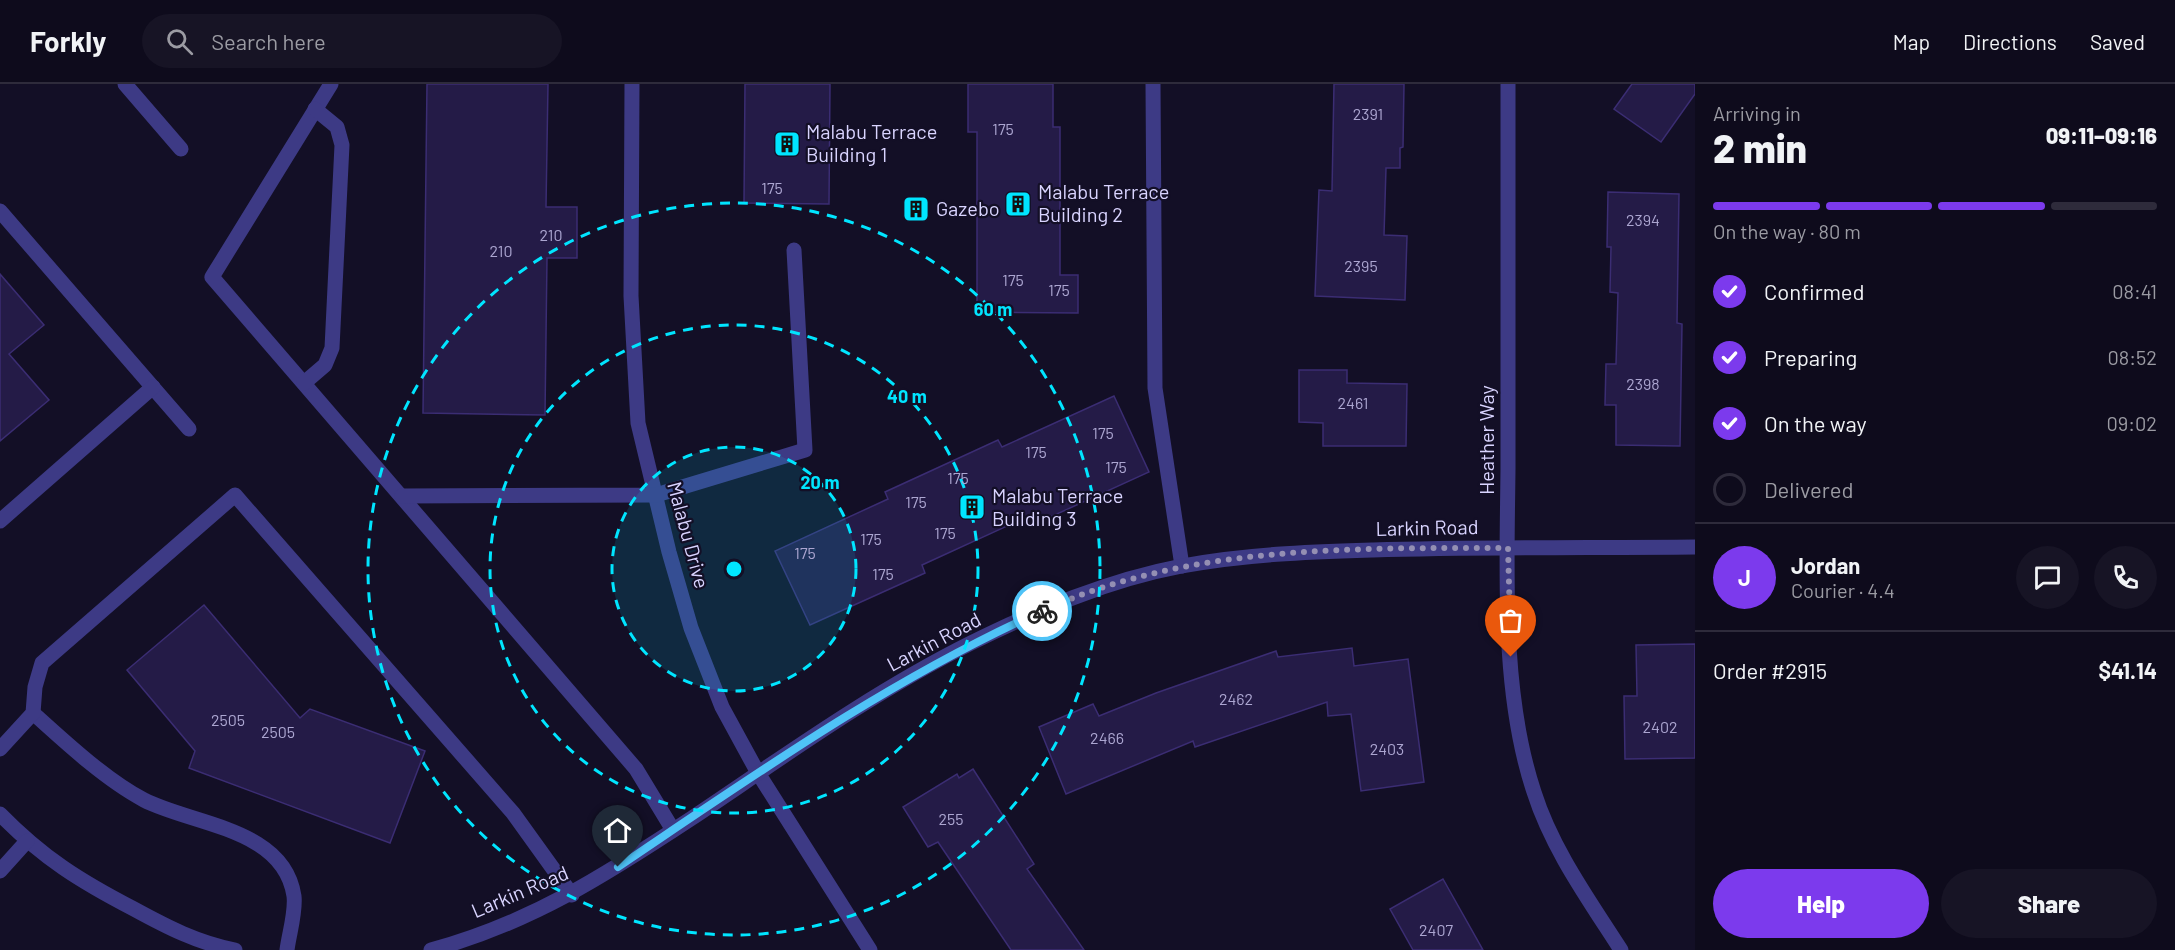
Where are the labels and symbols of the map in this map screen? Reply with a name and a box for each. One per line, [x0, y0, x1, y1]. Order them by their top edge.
house number: 2391 [1353, 104, 1383, 123]
place label: Malabu Terrace Building 1 [806, 119, 937, 166]
house number: 175 [992, 119, 1014, 138]
building icon: Malabu Terrace Building 1 [772, 129, 802, 159]
house number: 175 [761, 178, 783, 197]
place label: Malabu Terrace Building 2 [1038, 179, 1169, 226]
building icon: Malabu Terrace Building 2 [1003, 189, 1033, 219]
building icon: Gazebo [901, 194, 931, 224]
place label: Gazebo [936, 196, 1000, 220]
house number: 2394 [1626, 210, 1660, 229]
house number: 210 [540, 225, 563, 244]
house number: 210 [490, 241, 513, 260]
house number: 2395 [1344, 256, 1378, 275]
house number: 175 [1002, 270, 1024, 289]
house number: 175 [1048, 280, 1070, 299]
text: 60 m [974, 298, 1012, 320]
house number: 2398 [1626, 374, 1660, 393]
text: 40 m [887, 385, 927, 407]
street label: Heather Way [1474, 385, 1498, 495]
house number: 2461 [1338, 393, 1368, 412]
house number: 175 [1092, 423, 1114, 442]
house number: 175 [1025, 442, 1047, 461]
house number: 175 [1105, 457, 1127, 476]
house number: 175 [947, 468, 969, 487]
text: 20 m [801, 471, 839, 493]
street label: Malabu Drive [663, 479, 715, 591]
place label: Malabu Terrace Building 3 [992, 483, 1123, 530]
house number: 175 [905, 492, 927, 511]
building icon: Malabu Terrace Building 3 [957, 492, 987, 522]
street label: Larkin Road [1375, 514, 1479, 540]
house number: 175 [934, 523, 956, 542]
house number: 175 [860, 529, 882, 548]
house number: 175 [794, 543, 816, 562]
centre of rings [724, 559, 744, 579]
house number: 175 [872, 564, 894, 583]
courier [1012, 581, 1072, 641]
pin [1485, 595, 1536, 657]
street label: Larkin Road [882, 606, 985, 676]
house number: 2462 [1219, 689, 1253, 708]
house number: 2505 [211, 710, 245, 729]
house number: 2402 [1642, 717, 1678, 736]
house number: 2505 [261, 722, 295, 741]
house number: 2466 [1090, 728, 1124, 747]
house number: 2403 [1370, 739, 1404, 758]
pin [592, 805, 643, 867]
house number: 255 [938, 809, 964, 828]
street label: Larkin Road [468, 860, 572, 922]
house number: 2407 [1419, 920, 1453, 939]

